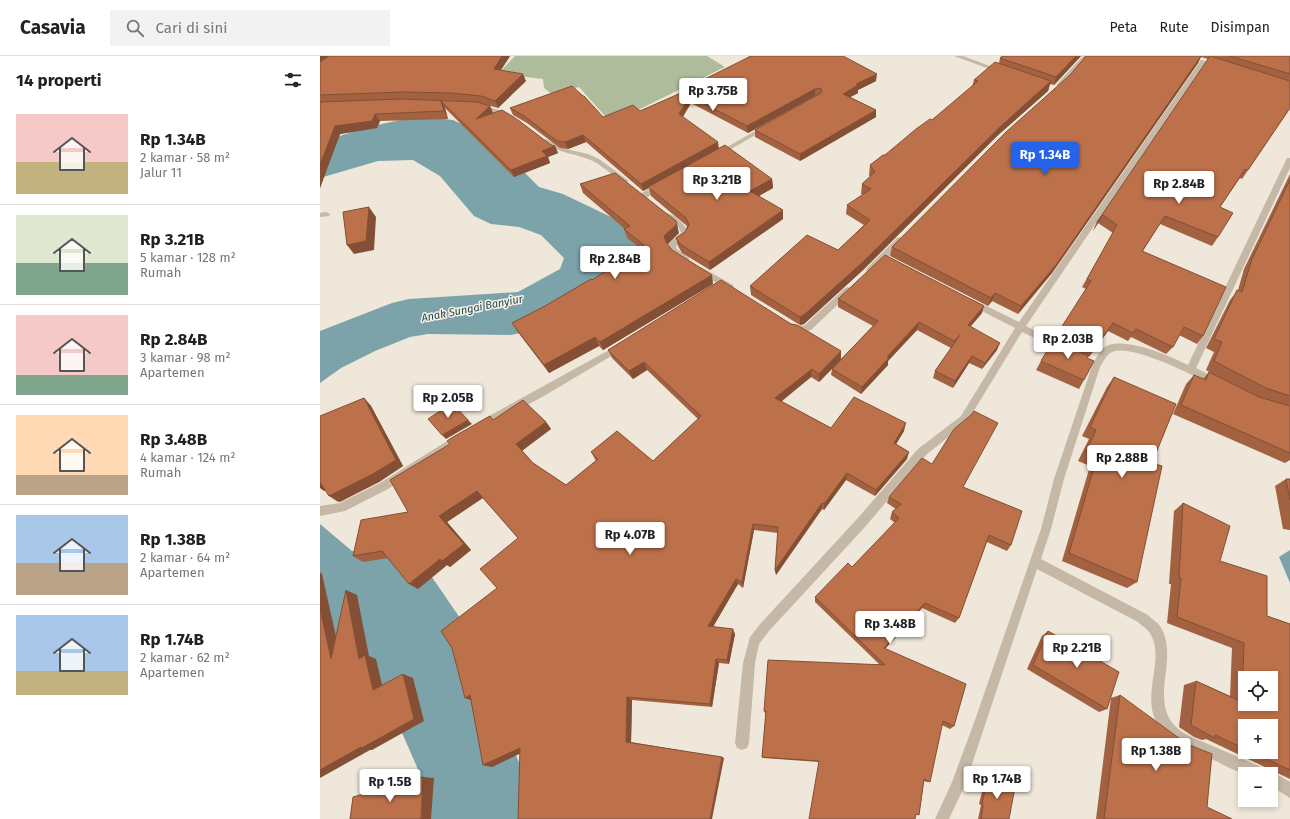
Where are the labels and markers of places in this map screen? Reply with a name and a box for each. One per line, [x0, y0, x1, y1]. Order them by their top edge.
pin: Rp 3.75B [672, 78, 754, 112]
pin: Rp 1.34B [1004, 142, 1086, 176]
pin: Rp 3.21B [676, 167, 758, 201]
pin: Rp 2.84B [1138, 171, 1220, 205]
pin: Rp 2.84B [574, 246, 656, 280]
pin: Rp 2.03B [1027, 326, 1109, 360]
pin: Rp 2.05B [407, 385, 489, 419]
pin: Rp 2.88B [1081, 445, 1163, 479]
pin: Rp 4.07B [589, 522, 671, 556]
pin: Rp 3.48B [849, 611, 931, 645]
pin: Rp 2.21B [1036, 635, 1118, 669]
pin: Rp 1.38B [1115, 738, 1197, 772]
pin: Rp 1.74B [956, 766, 1038, 800]
pin: Rp 1.5B [353, 769, 427, 803]

